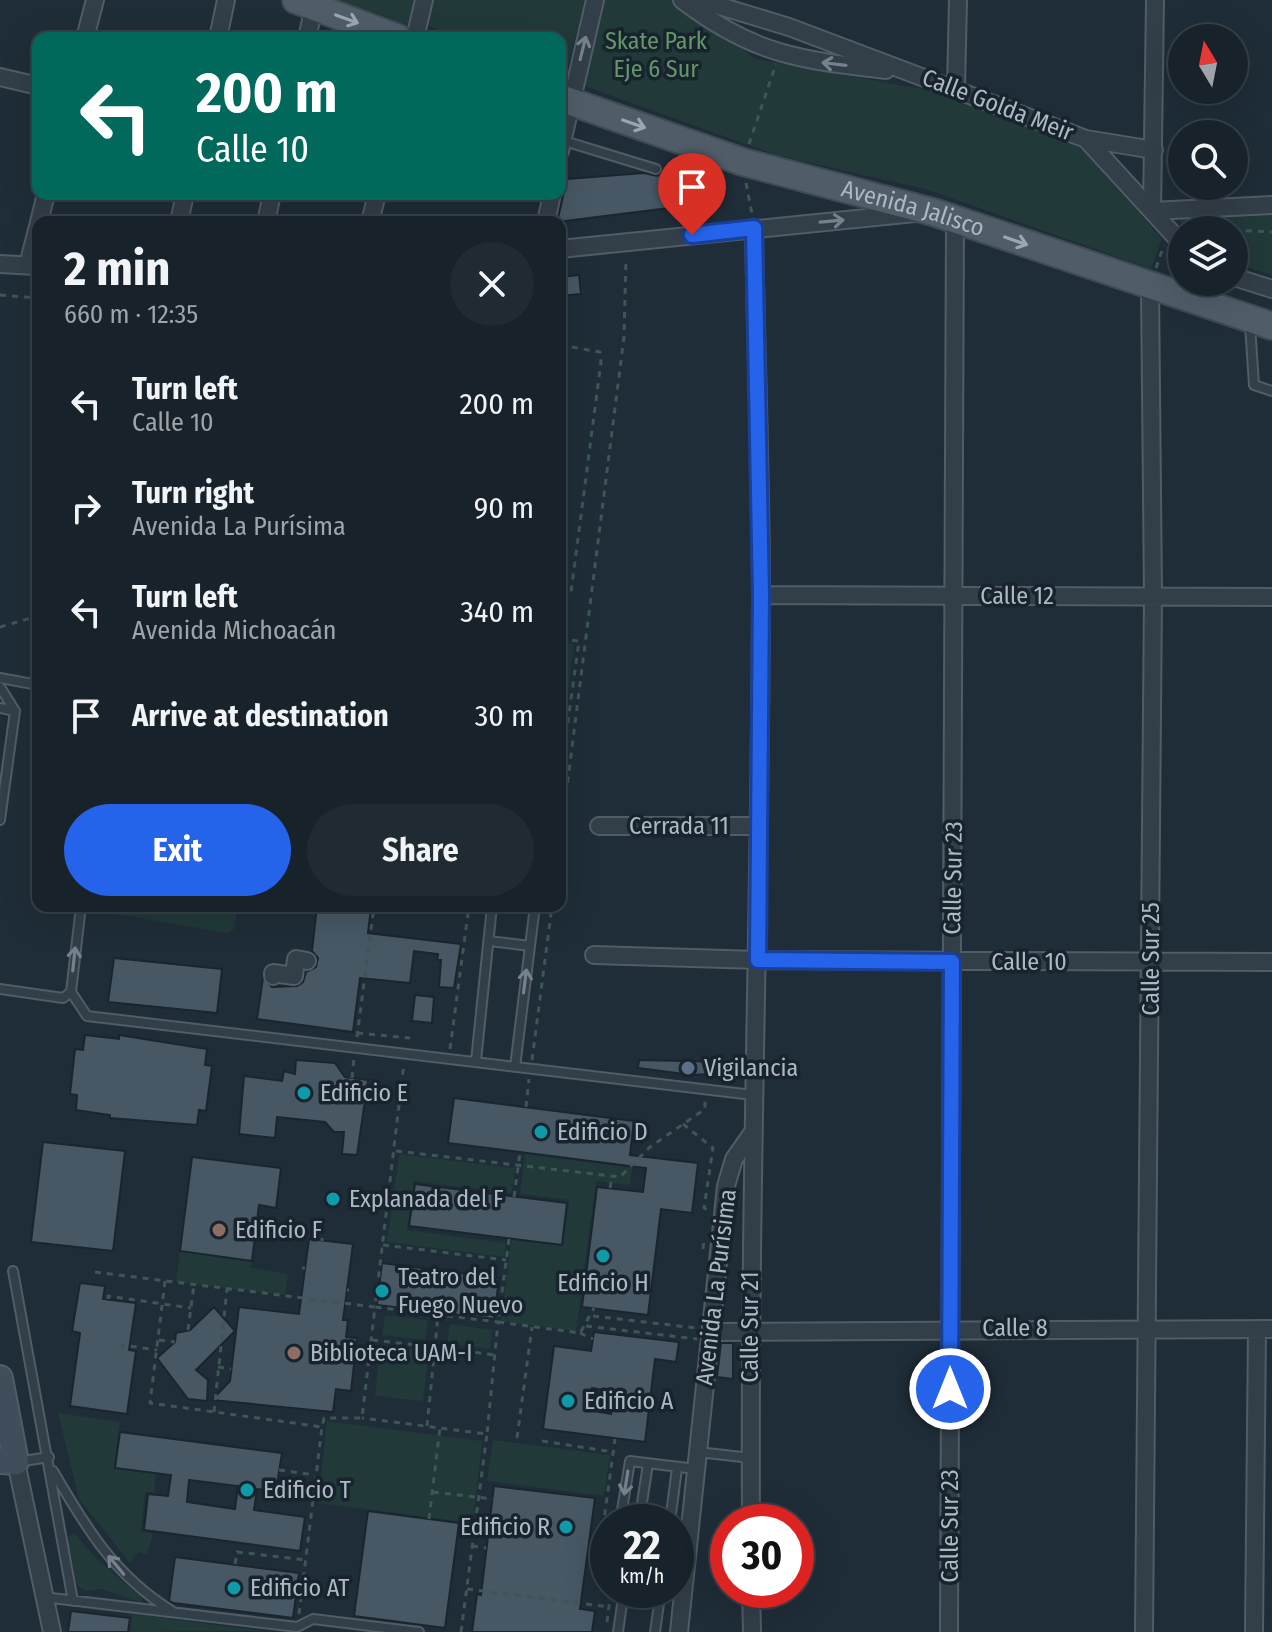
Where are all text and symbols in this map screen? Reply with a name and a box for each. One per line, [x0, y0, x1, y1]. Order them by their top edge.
one-way arrow [334, 13, 359, 27]
north arrow [1168, 24, 1248, 104]
map controls [1168, 24, 1248, 296]
park label: Skate Park Eje 6 Sur [605, 27, 708, 83]
one-way arrow [577, 36, 592, 62]
one-way arrow [821, 56, 848, 71]
text: 200 m [196, 60, 337, 127]
street label: Calle Golda Meir [918, 63, 1078, 147]
icon: left [64, 64, 168, 168]
one-way arrow [621, 118, 645, 132]
button: search [1168, 120, 1248, 200]
text: Calle 10 [196, 128, 309, 172]
pin [658, 153, 726, 235]
icon: arrive [670, 165, 714, 209]
street label: Avenida Jalisco [839, 175, 988, 242]
one-way arrow [818, 214, 845, 229]
button: layers [1168, 216, 1248, 296]
one-way arrow [1003, 234, 1028, 249]
text: 2 min [64, 240, 170, 298]
button: close [450, 242, 534, 326]
text: 660 m · 12:35 [64, 299, 198, 330]
text: Turn left [132, 371, 238, 407]
icon: left [64, 382, 108, 426]
text: 200 m [459, 386, 534, 422]
text: Calle 10 [132, 407, 214, 438]
text: Turn right [132, 475, 254, 511]
icon: right [64, 486, 108, 530]
text: 90 m [474, 490, 534, 526]
text: Avenida La Purísima [132, 511, 346, 542]
text: Turn left [132, 579, 238, 615]
street label: Calle 12 [980, 582, 1054, 610]
icon: left [64, 590, 108, 634]
text: 340 m [460, 594, 534, 630]
text: Avenida Michoacán [132, 615, 336, 646]
icon: arrive [64, 694, 108, 738]
text: Arrive at destination [132, 698, 389, 734]
text: 30 m [475, 698, 534, 734]
button: Exit [64, 804, 291, 896]
button: Share [307, 804, 534, 896]
street label: Cerrada 11 [629, 812, 729, 840]
street label: Calle Sur 23 [938, 821, 968, 935]
street label: Calle Sur 25 [1137, 902, 1165, 1016]
one-way arrow [67, 947, 82, 973]
street label: Calle 10 [991, 948, 1067, 976]
one-way arrow [518, 968, 533, 995]
place label: Vigilancia [704, 1054, 798, 1082]
marker: Vigilancia [679, 1059, 697, 1077]
place label: Edificio E [320, 1079, 408, 1107]
marker: Edificio E [295, 1084, 313, 1102]
place label: Edificio D [557, 1118, 648, 1146]
marker: Edificio D [532, 1123, 550, 1141]
place label: Explanada del F [349, 1185, 504, 1213]
street label: Avenida La Purísima [690, 1187, 742, 1387]
marker: Explanada del F [324, 1190, 342, 1208]
place label: Edificio F [235, 1216, 323, 1244]
marker: Edificio F [210, 1221, 228, 1239]
marker: Edificio H [594, 1247, 612, 1265]
place label: Teatro del Fuego Nuevo [398, 1263, 523, 1319]
place label: Edificio H [557, 1269, 649, 1297]
street label: Calle Sur 21 [736, 1271, 764, 1383]
marker: Teatro del Fuego Nuevo [373, 1282, 391, 1300]
street label: Calle 8 [982, 1314, 1048, 1342]
place label: Biblioteca UAM-I [310, 1339, 472, 1367]
marker: Biblioteca UAM-I [285, 1344, 303, 1362]
position arrow [908, 1347, 992, 1431]
place label: Edificio A [584, 1387, 674, 1415]
marker: Edificio A [559, 1392, 577, 1410]
one-way arrow [618, 1469, 633, 1495]
street label: Calle Sur 23 [936, 1469, 964, 1583]
place label: Edificio T [263, 1476, 351, 1504]
marker: Edificio T [238, 1481, 256, 1499]
speed limit sign: 30 [710, 1504, 814, 1608]
place label: Edificio R [460, 1513, 550, 1541]
marker: Edificio R [557, 1518, 575, 1536]
text: 22 [623, 1522, 661, 1570]
one-way arrow [108, 1555, 126, 1575]
text: km/h [620, 1564, 664, 1588]
place label: Edificio AT [250, 1574, 349, 1602]
marker: Edificio AT [225, 1579, 243, 1597]

